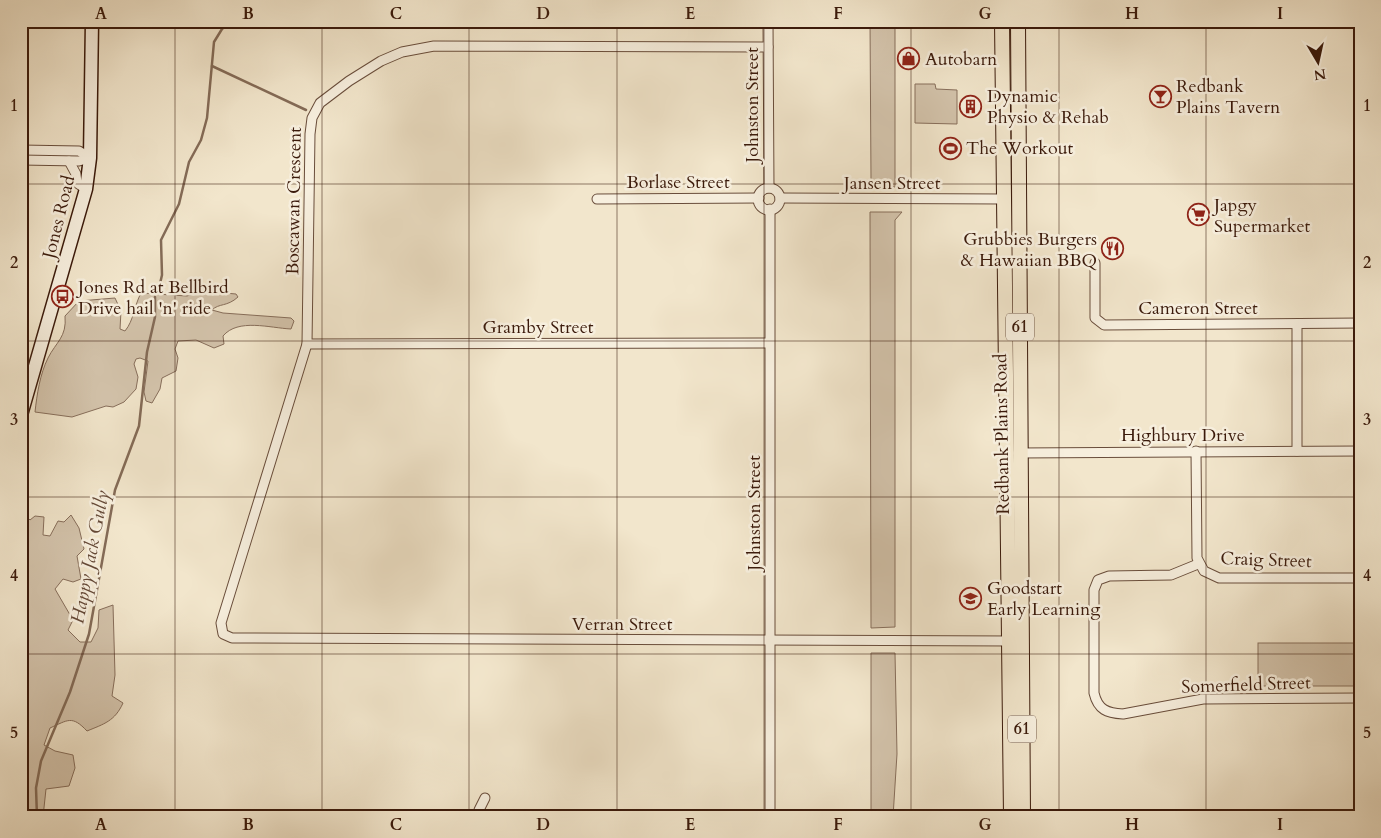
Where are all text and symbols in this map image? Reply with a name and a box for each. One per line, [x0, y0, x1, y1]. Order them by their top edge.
text: A [95, 3, 107, 25]
text: B [242, 3, 254, 25]
text: C [390, 3, 402, 25]
text: D [536, 3, 550, 25]
text: E [685, 3, 695, 25]
text: F [833, 3, 843, 25]
text: G [978, 3, 992, 25]
text: H [1125, 3, 1139, 25]
text: I [1277, 3, 1283, 25]
north arrow [1294, 38, 1344, 88]
street label: Johnston Street [740, 47, 765, 166]
shop icon: Autobarn [897, 47, 921, 71]
place label: Autobarn [925, 47, 998, 72]
text: N [1312, 64, 1327, 85]
place label: Redbank Plains Tavern [1176, 74, 1281, 120]
place label: Dynamic Physio & Rehab [987, 84, 1109, 130]
bar icon: Redbank Plains Tavern [1148, 84, 1172, 108]
building icon: Dynamic Physio & Rehab [959, 94, 983, 118]
text: 1 [10, 95, 18, 117]
text: 1 [1363, 95, 1371, 117]
street label: Boscawan Crescent [280, 126, 308, 275]
sports icon: The Workout [938, 136, 962, 160]
place label: The Workout [966, 136, 1074, 161]
street label: Borlase Street [626, 170, 730, 195]
street label: Jansen Street [841, 171, 941, 196]
street label: Jones Road [36, 173, 81, 264]
place label: Japgy Supermarket [1211, 193, 1311, 239]
supermarket icon: Japgy Supermarket [1186, 203, 1210, 227]
place label: Grubbies Burgers & Hawaiian BBQ [961, 227, 1097, 273]
restaurant icon: Grubbies Burgers & Hawaiian BBQ [1101, 237, 1125, 261]
text: 2 [10, 252, 18, 274]
text: 2 [1363, 252, 1371, 274]
place label: Jones Rd at Bellbird Drive hail 'n' ride [75, 275, 229, 321]
bus stop icon: Jones Rd at Bellbird Drive hail 'n' ride [50, 285, 74, 309]
street label: Cameron Street [1138, 296, 1258, 321]
road number: 61 [1006, 314, 1034, 341]
street label: Gramby Street [482, 315, 594, 340]
street label: Redbank Plains Road [988, 353, 1016, 515]
text: 3 [10, 409, 18, 431]
text: 3 [1363, 409, 1371, 431]
street label: Highbury Drive [1121, 423, 1245, 448]
street label: Johnston Street [742, 455, 767, 574]
water label: Happy Jack Gully [64, 488, 116, 626]
street label: Craig Street [1220, 546, 1312, 574]
text: 4 [10, 565, 18, 587]
text: 4 [1363, 565, 1371, 587]
place label: Goodstart Early Learning [987, 576, 1101, 622]
school or university icon: Goodstart Early Learning [959, 586, 983, 610]
street label: Verran Street [572, 612, 673, 637]
street label: Somerfield Street [1181, 670, 1311, 700]
road number: 61 [1008, 716, 1036, 742]
text: 5 [10, 722, 18, 744]
text: 5 [1363, 722, 1371, 744]
text: A [95, 814, 107, 836]
text: B [242, 814, 254, 836]
text: C [390, 814, 402, 836]
text: D [536, 814, 550, 836]
text: E [685, 814, 695, 836]
text: F [833, 814, 843, 836]
text: G [978, 814, 992, 836]
text: H [1125, 814, 1139, 836]
text: I [1277, 814, 1283, 836]

